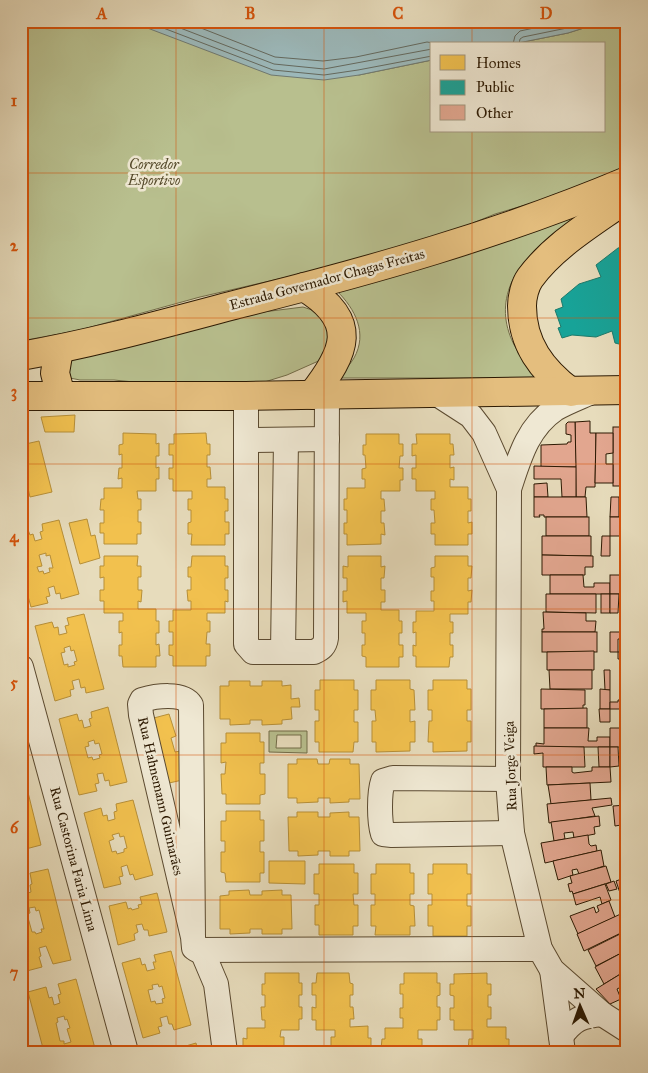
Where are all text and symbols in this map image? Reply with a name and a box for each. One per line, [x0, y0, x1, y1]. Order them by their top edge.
text: A [96, 4, 108, 23]
text: B [245, 4, 255, 23]
text: C [393, 4, 404, 23]
text: D [540, 4, 553, 23]
legend [430, 42, 606, 132]
text: Homes [476, 54, 521, 72]
text: Public [476, 78, 514, 96]
text: 1 [11, 91, 18, 110]
text: Other [476, 104, 513, 122]
park label: Corredor Esportivo [127, 156, 180, 190]
text: 2 [10, 236, 19, 255]
street label: Estrada Governador Chagas Freitas [228, 245, 427, 314]
text: 3 [11, 382, 17, 402]
text: 4 [10, 527, 20, 547]
text: 5 [10, 673, 18, 692]
street label: Rua Hahnemann Guimarães [134, 715, 187, 877]
street label: Rua Jorge Veiga [500, 721, 522, 811]
street label: Rua Castorina Faria Lima [46, 785, 101, 933]
text: 6 [10, 818, 19, 837]
text: 7 [10, 963, 19, 982]
north arrow [556, 980, 606, 1030]
text: N [573, 985, 586, 1002]

